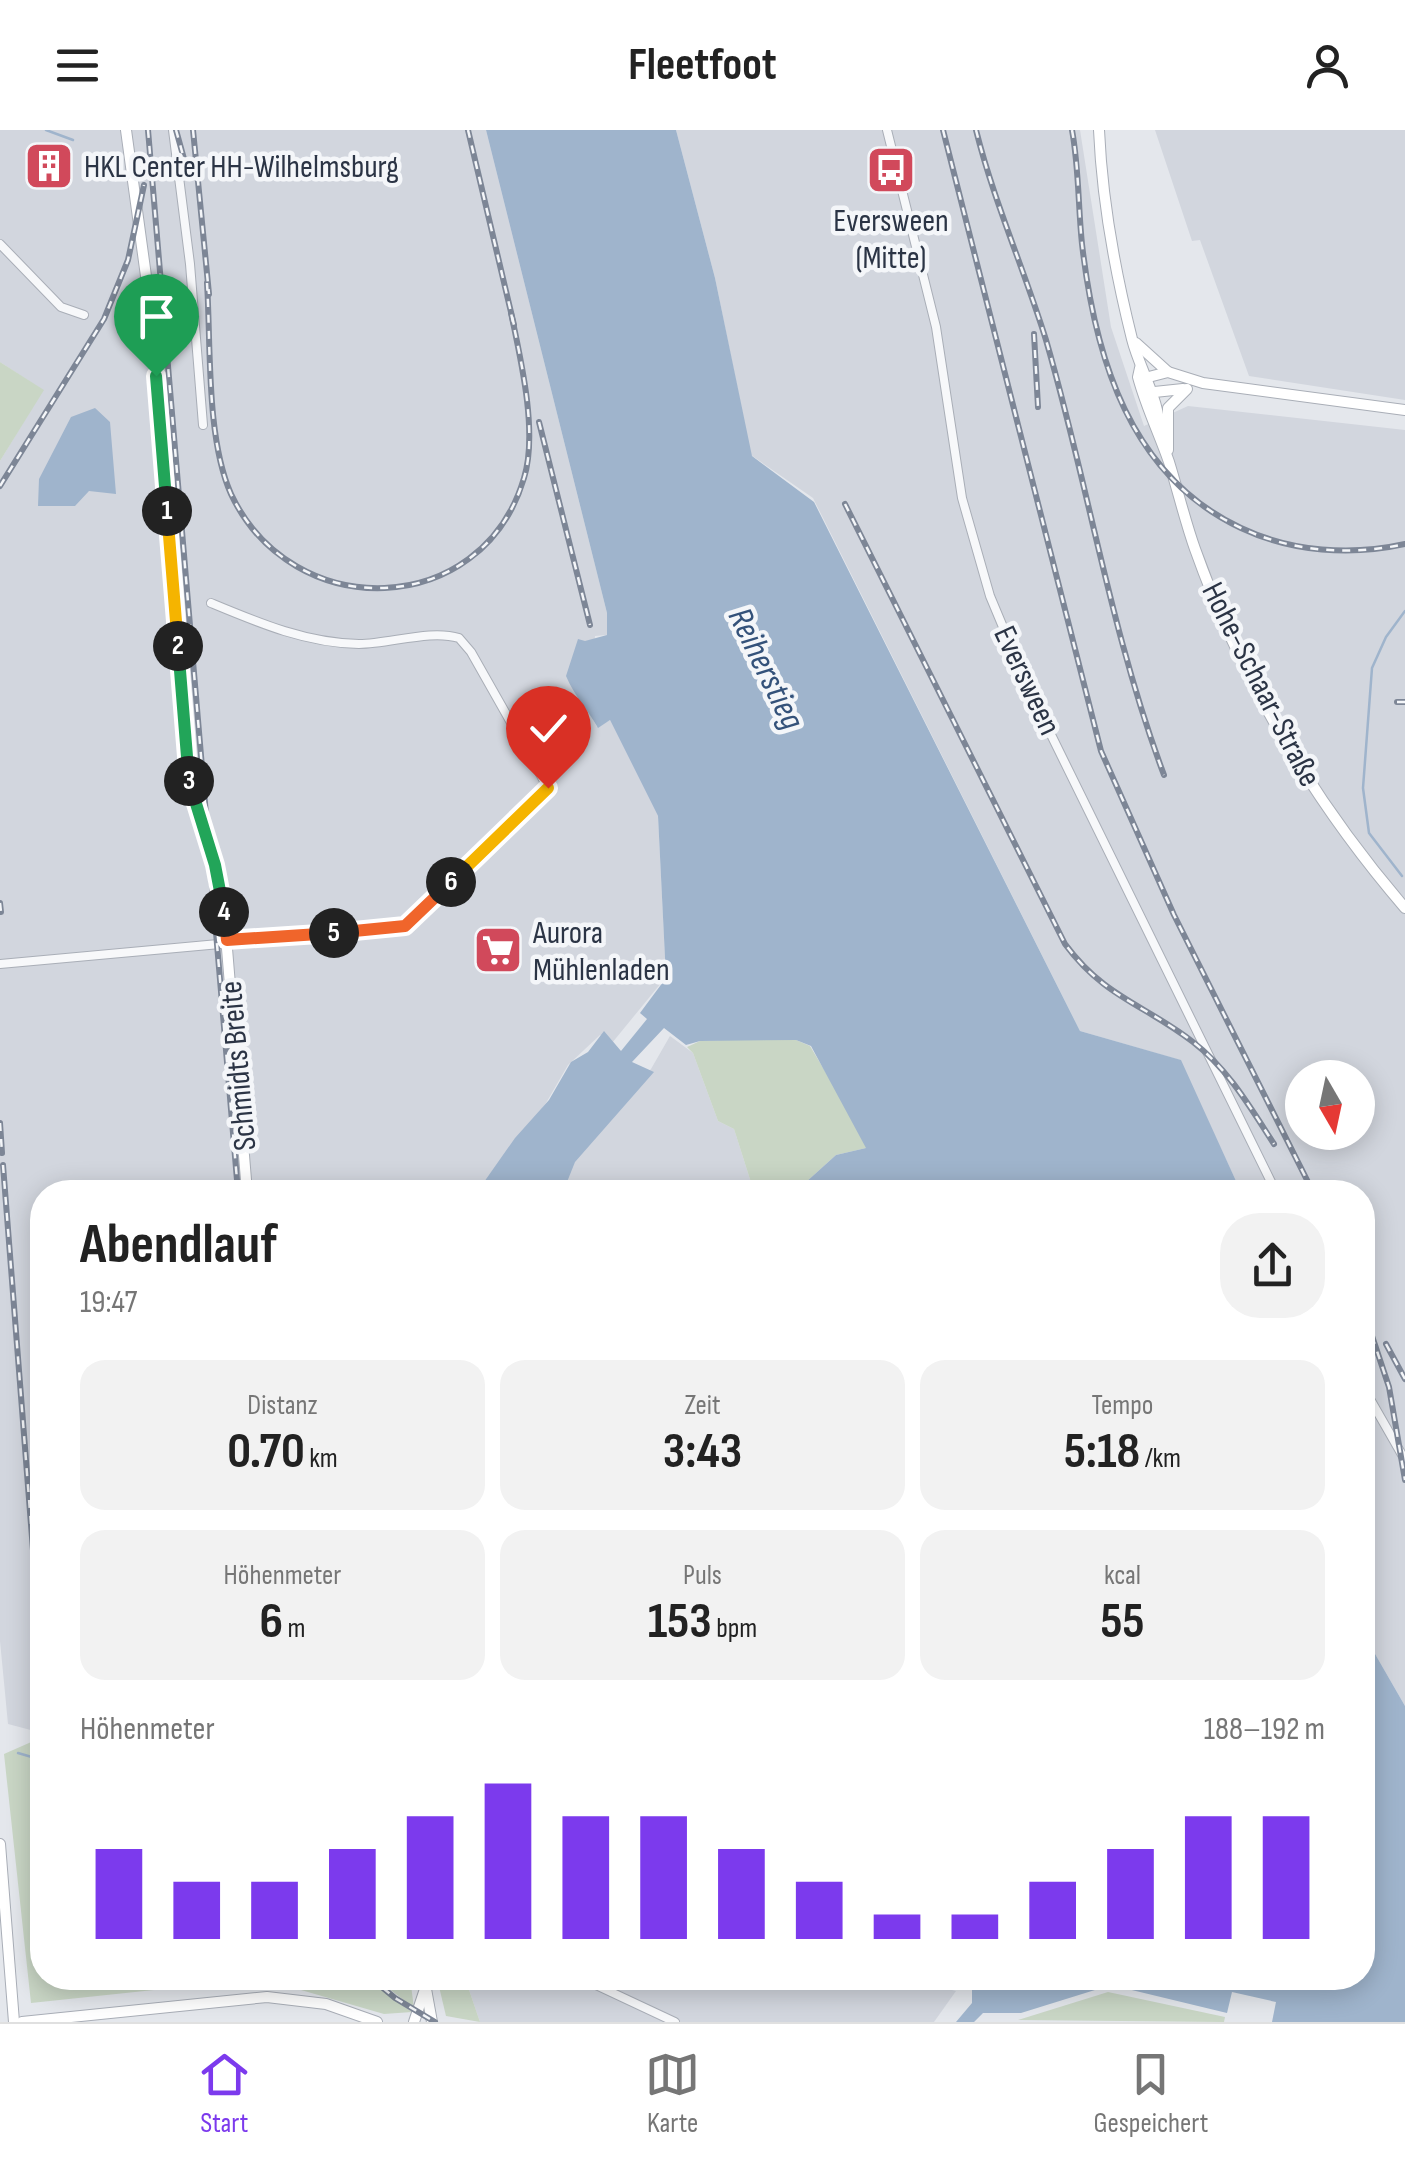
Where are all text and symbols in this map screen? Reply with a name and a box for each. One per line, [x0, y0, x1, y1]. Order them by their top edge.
icon: menu [50, 38, 105, 93]
text: Fleetfoot [628, 38, 777, 93]
icon: person [1300, 38, 1355, 93]
building icon: HKL Center HH-Wilhelmsburg [23, 140, 75, 192]
bus stop icon: Eversween (Mitte) [865, 144, 917, 196]
place label: HKL Center HH-Wilhelmsburg [84, 148, 399, 187]
place label: Eversween (Mitte) [833, 202, 949, 278]
pin [114, 274, 199, 377]
icon: arrive [129, 289, 184, 344]
pin: 1 [142, 486, 192, 536]
text: 1 [162, 494, 172, 527]
street label: Hohe-Schaar-Straße [1192, 576, 1329, 793]
water label: Reiherstieg [718, 601, 814, 737]
street label: Eversween [985, 620, 1069, 741]
pin: 2 [153, 621, 203, 671]
text: 2 [172, 629, 184, 662]
pin [506, 686, 591, 789]
icon: check [521, 701, 576, 756]
pin: 3 [164, 756, 214, 806]
text: 3 [183, 764, 195, 797]
pin: 6 [426, 857, 476, 907]
text: 6 [444, 865, 458, 898]
pin: 4 [199, 887, 249, 937]
text: 4 [217, 895, 231, 928]
pin: 5 [309, 908, 359, 958]
place label: Aurora Mühlenladen [532, 914, 670, 990]
text: 5 [328, 916, 340, 949]
supermarket icon: Aurora Mühlenladen [472, 924, 524, 976]
street label: Schmidts Breite [212, 979, 265, 1152]
north arrow [1285, 1060, 1375, 1150]
map controls [1285, 1060, 1375, 1150]
text: Abendlauf [80, 1212, 277, 1279]
button: share [1220, 1213, 1325, 1318]
text: 19:47 [80, 1283, 137, 1322]
text: Distanz [247, 1389, 318, 1422]
text: Zeit [684, 1389, 721, 1422]
text: Tempo [1092, 1389, 1153, 1422]
text: 0.70 [227, 1422, 305, 1482]
text: 3:43 [663, 1422, 742, 1482]
text: 5:18 [1064, 1422, 1140, 1482]
text: km [305, 1442, 338, 1475]
text: /km [1140, 1442, 1181, 1475]
text: Höhenmeter [224, 1559, 341, 1592]
text: Puls [683, 1559, 722, 1592]
text: kcal [1104, 1559, 1141, 1592]
text: 6 [260, 1592, 283, 1652]
text: 153 [648, 1592, 712, 1652]
text: 55 [1101, 1592, 1144, 1652]
text: m [283, 1612, 306, 1645]
text: bpm [712, 1612, 757, 1645]
text: Höhenmeter [80, 1710, 215, 1749]
text: 188–192 m [1204, 1710, 1325, 1749]
tab: Start [197, 2047, 252, 2140]
tab: Karte [645, 2047, 700, 2140]
tab: Gespeichert [1094, 2047, 1208, 2140]

